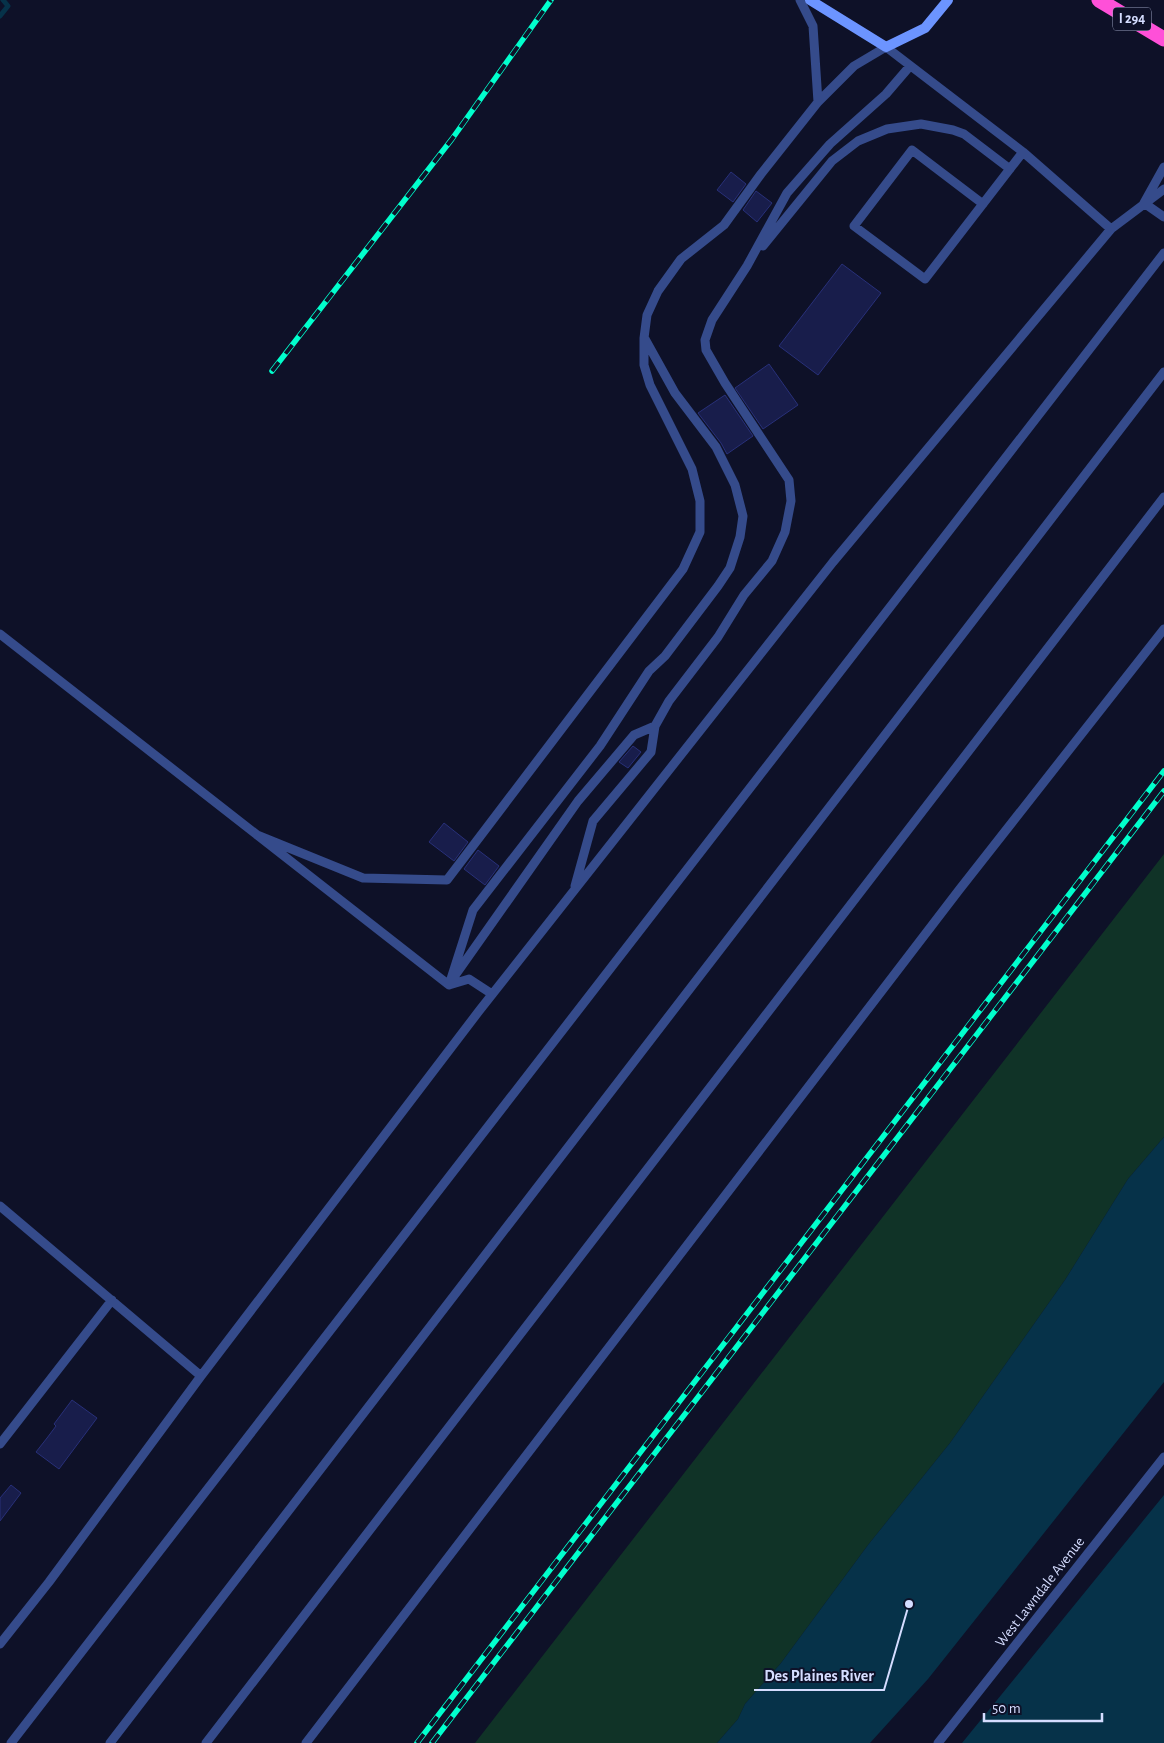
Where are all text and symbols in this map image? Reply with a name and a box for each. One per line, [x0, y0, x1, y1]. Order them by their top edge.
road number: I 294 [1113, 8, 1151, 30]
street label: West Lawndale Avenue [993, 1534, 1087, 1650]
callout: Des Plaines River [754, 1659, 884, 1690]
text: Des Plaines River [764, 1668, 874, 1684]
scale bar [984, 1690, 1102, 1722]
text: 50 m [992, 1701, 1021, 1716]

